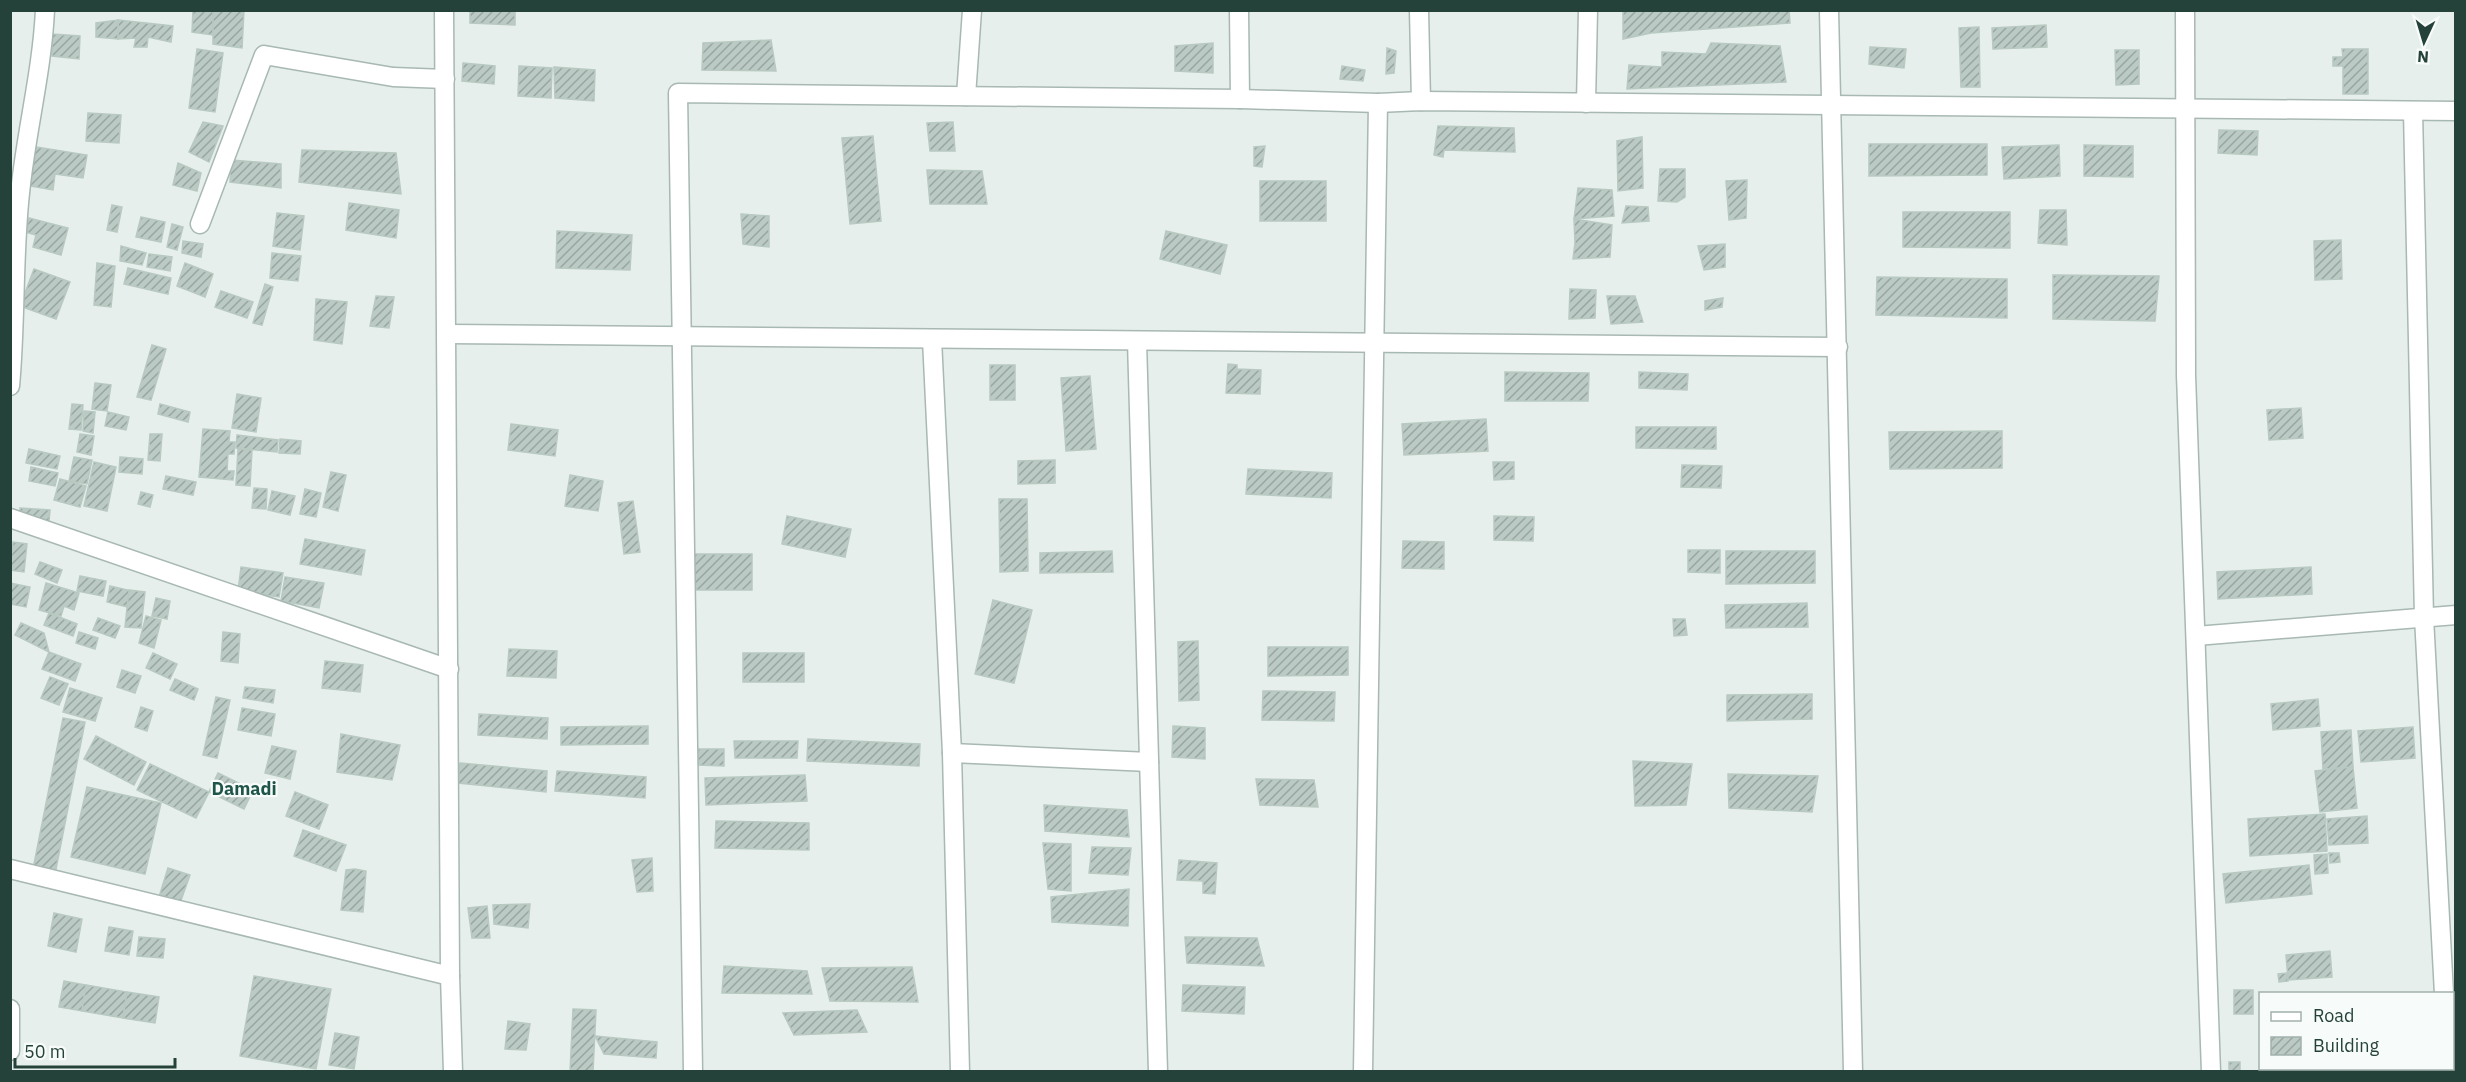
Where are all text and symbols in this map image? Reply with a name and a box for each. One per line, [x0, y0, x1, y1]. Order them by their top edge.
north arrow [2394, 12, 2454, 72]
text: N [2416, 47, 2429, 67]
district label: Damadi [211, 777, 277, 800]
legend [2259, 992, 2454, 1070]
text: Road [2313, 1004, 2354, 1027]
scale bar [15, 1031, 176, 1069]
text: Building [2313, 1034, 2380, 1057]
text: 50 m [24, 1040, 66, 1063]

